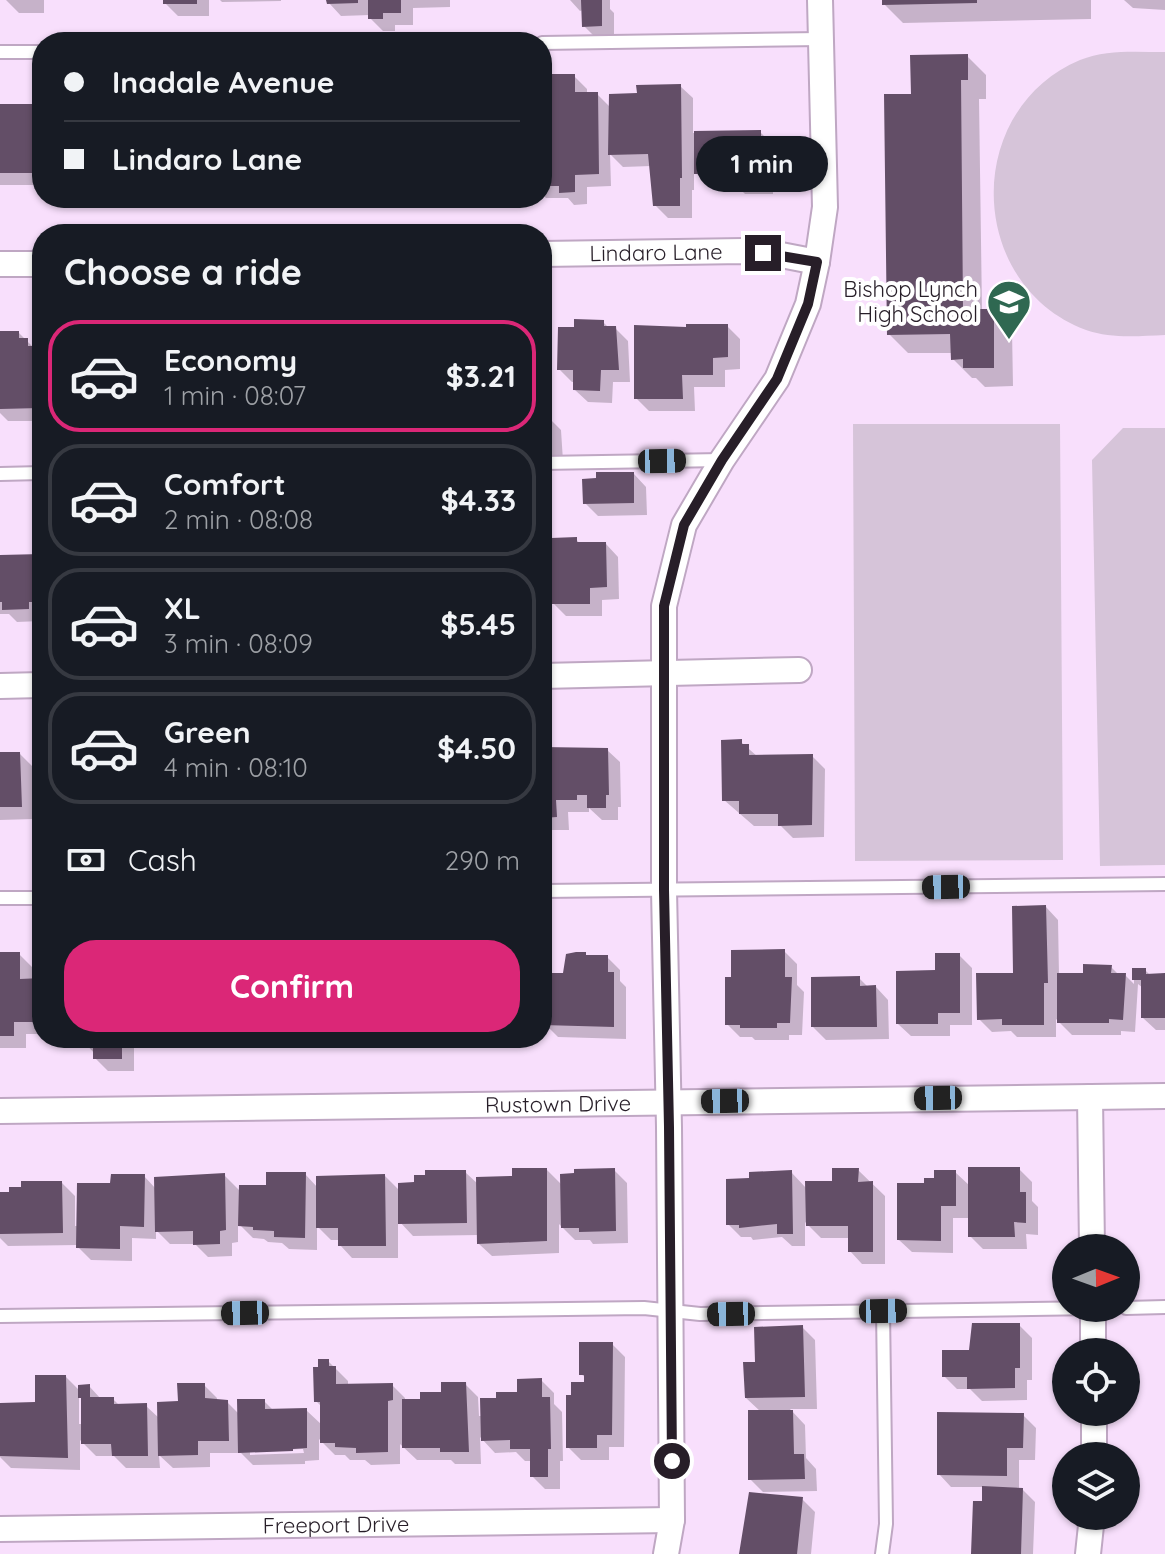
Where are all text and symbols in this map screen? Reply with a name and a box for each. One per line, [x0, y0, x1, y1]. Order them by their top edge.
text: Inadale Avenue [112, 63, 334, 101]
callout: 1 min [697, 137, 829, 193]
text: Lindaro Lane [112, 140, 302, 178]
text: 1 min [731, 147, 794, 180]
route end [745, 235, 781, 271]
street label: Lindaro Lane [589, 237, 723, 267]
text: Choose a ride [64, 249, 302, 294]
place label: Bishop Lynch High School [843, 275, 978, 328]
school or university icon: Bishop Lynch High School [985, 278, 1033, 341]
icon: car [68, 340, 140, 412]
text: Economy [164, 341, 297, 379]
text: $3.21 [446, 357, 516, 395]
text: 1 min · 08:07 [164, 379, 306, 412]
car [638, 449, 686, 473]
icon: car [68, 464, 140, 536]
text: Comfort [164, 465, 285, 503]
text: $4.33 [441, 481, 516, 519]
text: 2 min · 08:08 [164, 503, 313, 536]
icon: car [68, 588, 140, 660]
text: XL [164, 589, 201, 627]
text: $5.45 [441, 605, 516, 643]
text: 3 min · 08:09 [164, 627, 313, 660]
icon: car [68, 712, 140, 784]
text: Green [164, 713, 251, 751]
text: $4.50 [437, 729, 516, 767]
text: 4 min · 08:10 [164, 751, 308, 784]
icon: cash [64, 838, 108, 882]
text: Cash [128, 841, 197, 879]
text: 290 m [445, 844, 520, 877]
car [922, 875, 970, 899]
button: Confirm [64, 940, 520, 1032]
car [914, 1086, 962, 1110]
street label: Rustown Drive [485, 1089, 631, 1119]
car [701, 1089, 749, 1113]
north arrow [1052, 1234, 1140, 1322]
map controls [1052, 1234, 1140, 1530]
car [859, 1299, 907, 1323]
car [221, 1301, 269, 1325]
car [707, 1302, 755, 1326]
button: locate [1052, 1338, 1140, 1426]
button: layers [1052, 1442, 1140, 1530]
route start [654, 1443, 690, 1479]
street label: Freeport Drive [262, 1510, 410, 1539]

